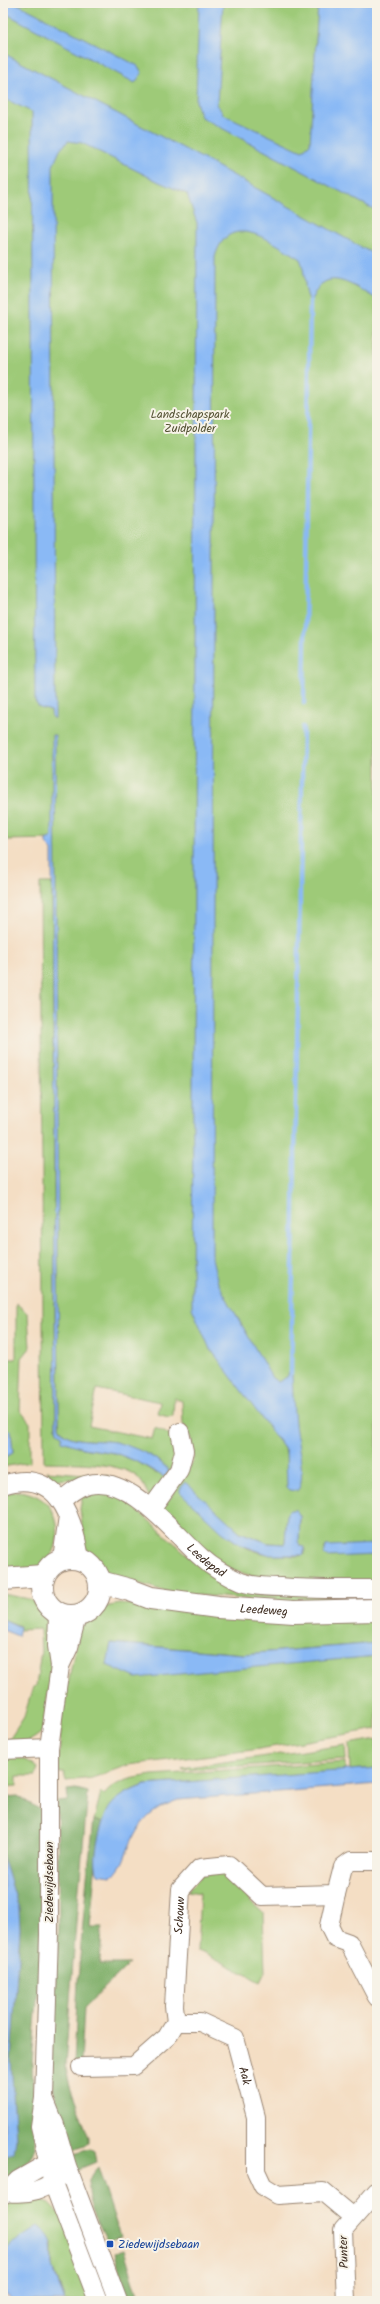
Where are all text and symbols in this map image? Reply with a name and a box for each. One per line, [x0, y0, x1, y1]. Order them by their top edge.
park label: Landschapspark Zuidpolder [151, 405, 230, 438]
street label: Leedepad [182, 1539, 230, 1583]
street label: Leedeweg [239, 1599, 289, 1621]
street label: Ziedewijdsebaan [40, 1841, 59, 1923]
street label: Schouw [169, 1895, 190, 1935]
street label: Aak [233, 2064, 257, 2088]
street label: Punter [334, 2234, 354, 2269]
place label: Ziedewijdsebaan [118, 2235, 200, 2254]
marker: Ziedewijdsebaan [105, 2239, 115, 2249]

